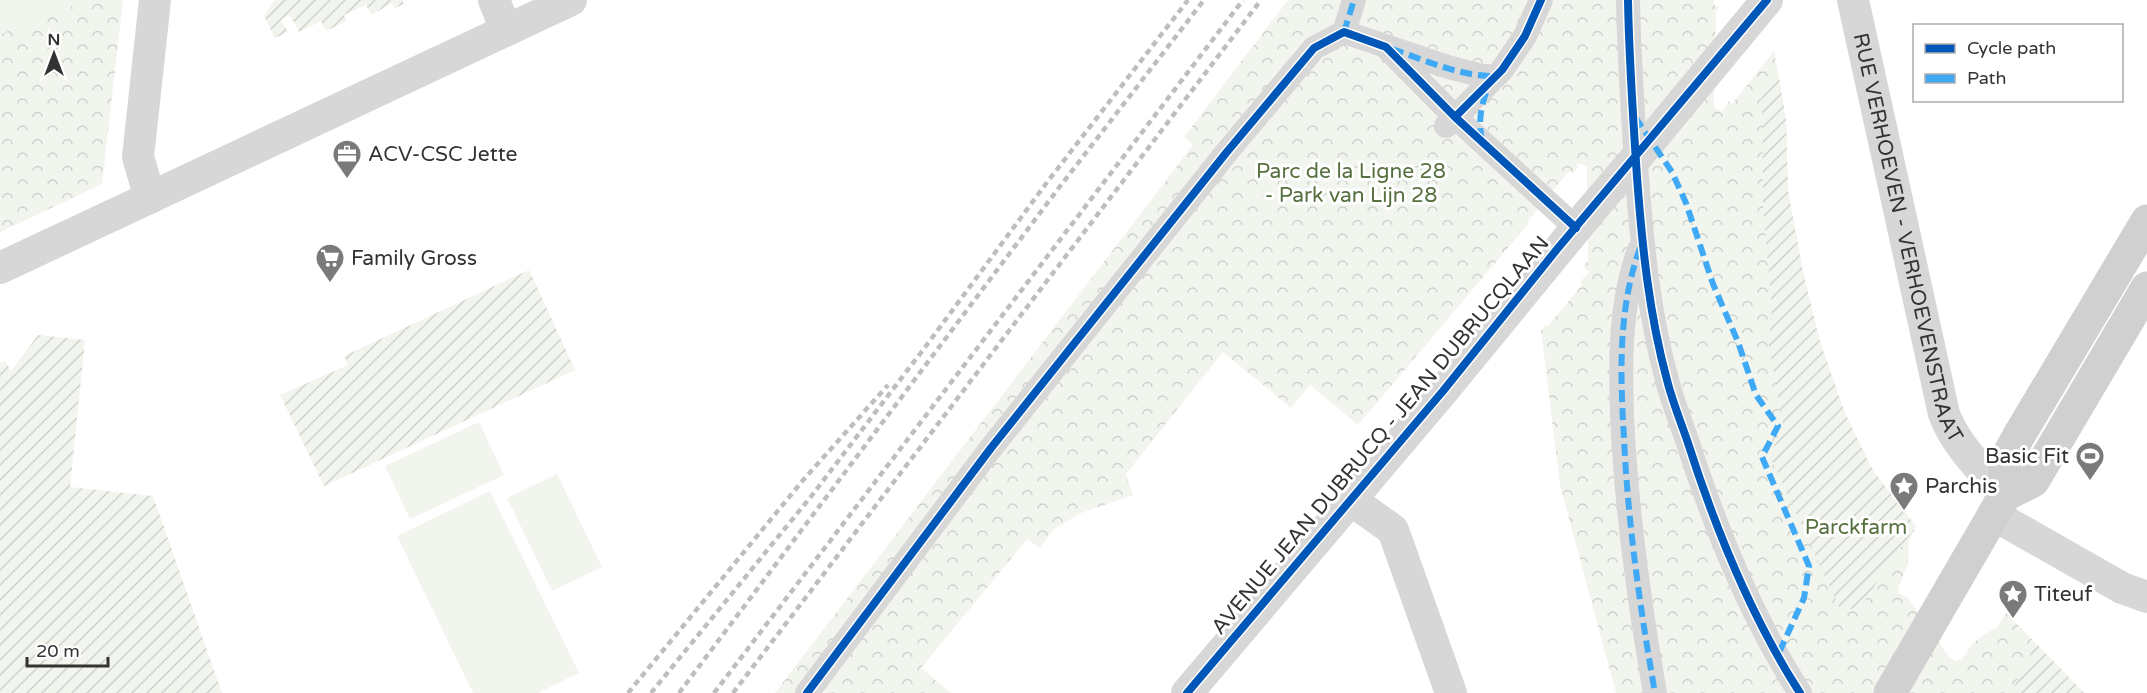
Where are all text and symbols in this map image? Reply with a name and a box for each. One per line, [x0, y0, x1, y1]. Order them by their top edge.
north arrow [24, 24, 84, 84]
legend [1913, 24, 2123, 102]
text: N [48, 30, 60, 50]
street label: RUE VERHOEVEN - VERHOEVENSTRAAT [1848, 31, 1968, 448]
text: Cycle path [1967, 37, 2056, 59]
text: Path [1967, 67, 2006, 89]
office icon: ACV-CSC Jette [331, 138, 363, 180]
place label: ACV-CSC Jette [368, 142, 518, 167]
park label: Parc de la Ligne 28 - Park van Lijn 28 [1256, 159, 1446, 208]
street label: AVENUE JEAN DUBRUCQ - JEAN DUBRUCQLAAN [1206, 231, 1555, 640]
supermarket icon: Family Gross [314, 242, 346, 284]
place label: Family Gross [351, 246, 477, 271]
sports icon: Basic Fit [2074, 440, 2106, 482]
place label: Basic Fit [1985, 444, 2069, 469]
place icon: Parchis [1888, 470, 1920, 512]
place label: Parchis [1925, 474, 1997, 499]
park label: Parckfarm [1805, 515, 1907, 540]
place icon: Titeuf [1997, 578, 2029, 620]
place label: Titeuf [2034, 582, 2092, 607]
scale bar [27, 630, 108, 668]
text: 20 m [36, 640, 80, 662]

